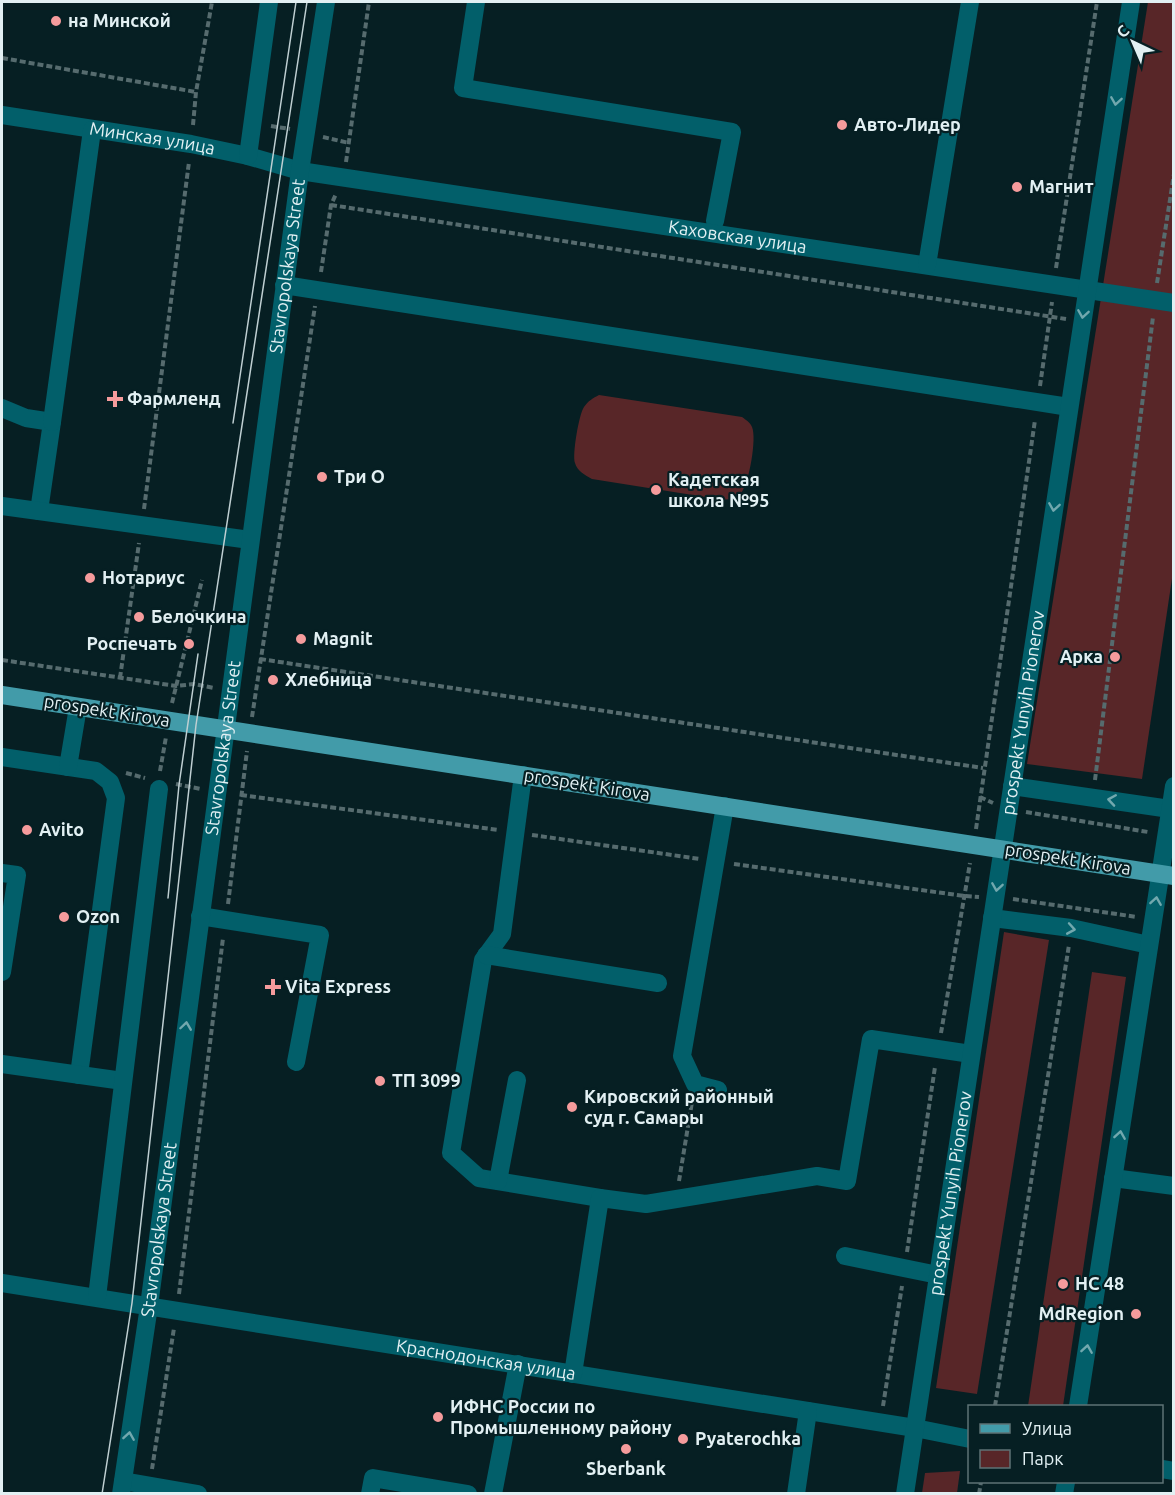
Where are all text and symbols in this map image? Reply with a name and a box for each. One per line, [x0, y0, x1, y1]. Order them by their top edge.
place label: на Минской [68, 10, 171, 30]
north arrow [1103, 12, 1163, 72]
marker: на Минской [49, 14, 63, 28]
text: С [1113, 21, 1133, 41]
one-way arrow [1110, 96, 1122, 105]
place label: Авто-Лидер [854, 114, 961, 134]
street label: Минская улица [88, 118, 217, 158]
marker: Авто-Лидер [835, 118, 849, 132]
place label: Магнит [1029, 176, 1093, 196]
street label: Stavropolskaya Street [265, 177, 308, 355]
marker: Магнит [1010, 180, 1024, 194]
street label: Каховская улица [667, 216, 808, 256]
one-way arrow [1078, 310, 1090, 319]
place label: Фармленд [127, 388, 221, 408]
marker: Фармленд [108, 392, 122, 406]
place label: Три О [334, 466, 385, 486]
place label: Кадетская школа №95 [668, 469, 769, 510]
marker: Три О [315, 470, 329, 484]
marker: Кадетская школа №95 [649, 483, 663, 497]
one-way arrow [1048, 502, 1061, 512]
place label: Нотариус [102, 567, 185, 587]
marker: Нотариус [83, 571, 97, 585]
place label: Белочкина [151, 606, 247, 626]
street label: prospekt Yunyih Pionerov [997, 609, 1048, 816]
marker: Белочкина [132, 610, 146, 624]
place label: Magnit [313, 628, 373, 648]
marker: Magnit [294, 632, 308, 646]
place label: Роспечать [86, 633, 177, 653]
marker: Роспечать [182, 637, 196, 651]
place label: Арка [1060, 646, 1103, 666]
marker: Арка [1108, 650, 1122, 664]
street label: Stavropolskaya Street [201, 659, 244, 836]
place label: Хлебница [285, 669, 372, 689]
marker: Хлебница [266, 673, 280, 687]
street label: prospekt Kirova [43, 690, 172, 730]
street label: prospekt Kirova [523, 764, 652, 804]
one-way arrow [1107, 795, 1117, 807]
place label: Avito [39, 819, 84, 839]
marker: Avito [20, 823, 34, 837]
street label: prospekt Kirova [1004, 838, 1133, 878]
one-way arrow [991, 882, 1003, 892]
one-way arrow [1149, 896, 1161, 906]
place label: Ozon [76, 906, 120, 926]
marker: Ozon [57, 910, 71, 924]
one-way arrow [1066, 922, 1075, 934]
place label: Vita Express [285, 976, 391, 996]
marker: Vita Express [266, 980, 280, 994]
one-way arrow [179, 1021, 192, 1030]
place label: ТП 3099 [392, 1070, 461, 1090]
marker: ТП 3099 [373, 1074, 387, 1088]
place label: Кировский районный суд г. Самары [584, 1086, 774, 1127]
street label: prospekt Yunyih Pionerov [924, 1090, 975, 1297]
marker: Кировский районный суд г. Самары [565, 1100, 579, 1114]
one-way arrow [1113, 1131, 1125, 1140]
street label: Stavropolskaya Street [136, 1141, 180, 1318]
place label: НС 48 [1075, 1273, 1124, 1293]
marker: НС 48 [1056, 1277, 1070, 1291]
place label: MdRegion [1038, 1303, 1124, 1323]
marker: MdRegion [1129, 1307, 1143, 1321]
street label: Краснодонская улица [395, 1335, 577, 1383]
one-way arrow [1080, 1344, 1092, 1353]
place label: ИФНС России по Промышленному району [450, 1396, 672, 1437]
legend [968, 1405, 1163, 1483]
marker: ИФНС России по Промышленному району [431, 1410, 445, 1424]
text: Улица [1022, 1418, 1072, 1438]
place label: Pyaterochka [695, 1428, 801, 1448]
one-way arrow [123, 1431, 135, 1440]
marker: Pyaterochka [676, 1432, 690, 1446]
marker: Sberbank [619, 1442, 633, 1456]
text: Парк [1022, 1448, 1063, 1468]
place label: Sberbank [586, 1458, 666, 1478]

